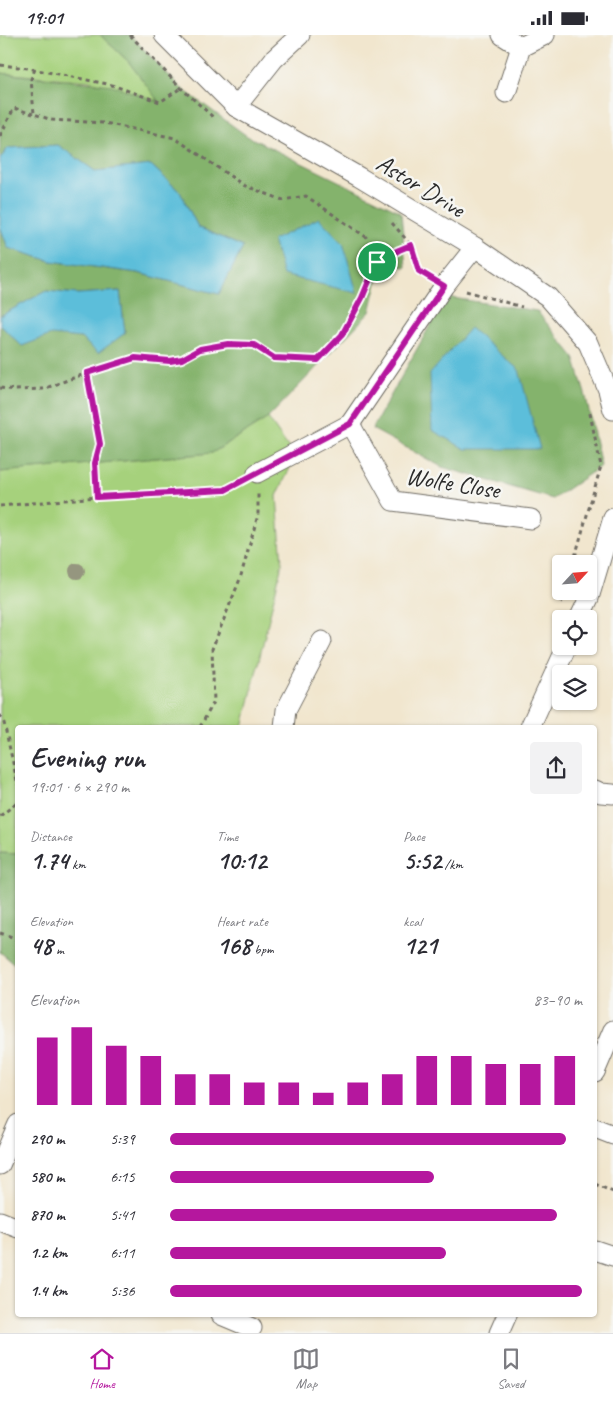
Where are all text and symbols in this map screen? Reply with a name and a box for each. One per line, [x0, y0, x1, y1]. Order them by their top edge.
text: 19:01 [25, 6, 63, 30]
street label: Astor Drive [370, 147, 472, 226]
pin [356, 241, 398, 283]
icon: arrive [363, 248, 391, 276]
street label: Wolfe Close [404, 460, 504, 506]
north arrow [552, 555, 598, 600]
map controls [552, 555, 597, 710]
button: locate [552, 610, 597, 655]
button: layers [552, 665, 597, 710]
text: Evening run [30, 740, 145, 775]
button: share [530, 742, 582, 794]
text: 19:01 · 6 × 290 m [30, 777, 129, 797]
text: Distance [30, 828, 72, 845]
text: Time [217, 828, 238, 845]
text: Pace [403, 828, 425, 845]
text: 1.74 [30, 845, 69, 877]
text: 10:12 [217, 845, 267, 877]
text: 5:52 [403, 845, 441, 877]
text: km [69, 856, 86, 873]
text: /km [441, 856, 463, 873]
text: Elevation [30, 913, 73, 930]
text: Heart rate [217, 913, 268, 930]
text: kcal [403, 913, 422, 930]
text: 48 [30, 930, 53, 962]
text: 168 [217, 930, 251, 962]
text: 121 [403, 930, 437, 962]
text: m [53, 941, 64, 958]
text: bpm [251, 941, 274, 958]
text: Elevation [30, 990, 79, 1010]
text: 83–90 m [533, 990, 582, 1010]
text: 290 m [30, 1129, 64, 1149]
text: 5:39 [110, 1129, 135, 1149]
text: 580 m [30, 1167, 64, 1187]
text: 6:15 [110, 1167, 135, 1187]
text: 870 m [30, 1205, 65, 1225]
text: 5:41 [110, 1205, 135, 1225]
text: 1.2 km [30, 1243, 67, 1263]
text: 6:11 [110, 1243, 135, 1263]
text: 1.4 km [30, 1281, 67, 1301]
text: 5:36 [110, 1281, 135, 1301]
tab: Home [88, 1345, 116, 1392]
tab: Map [292, 1345, 320, 1392]
tab: Saved [497, 1345, 525, 1392]

